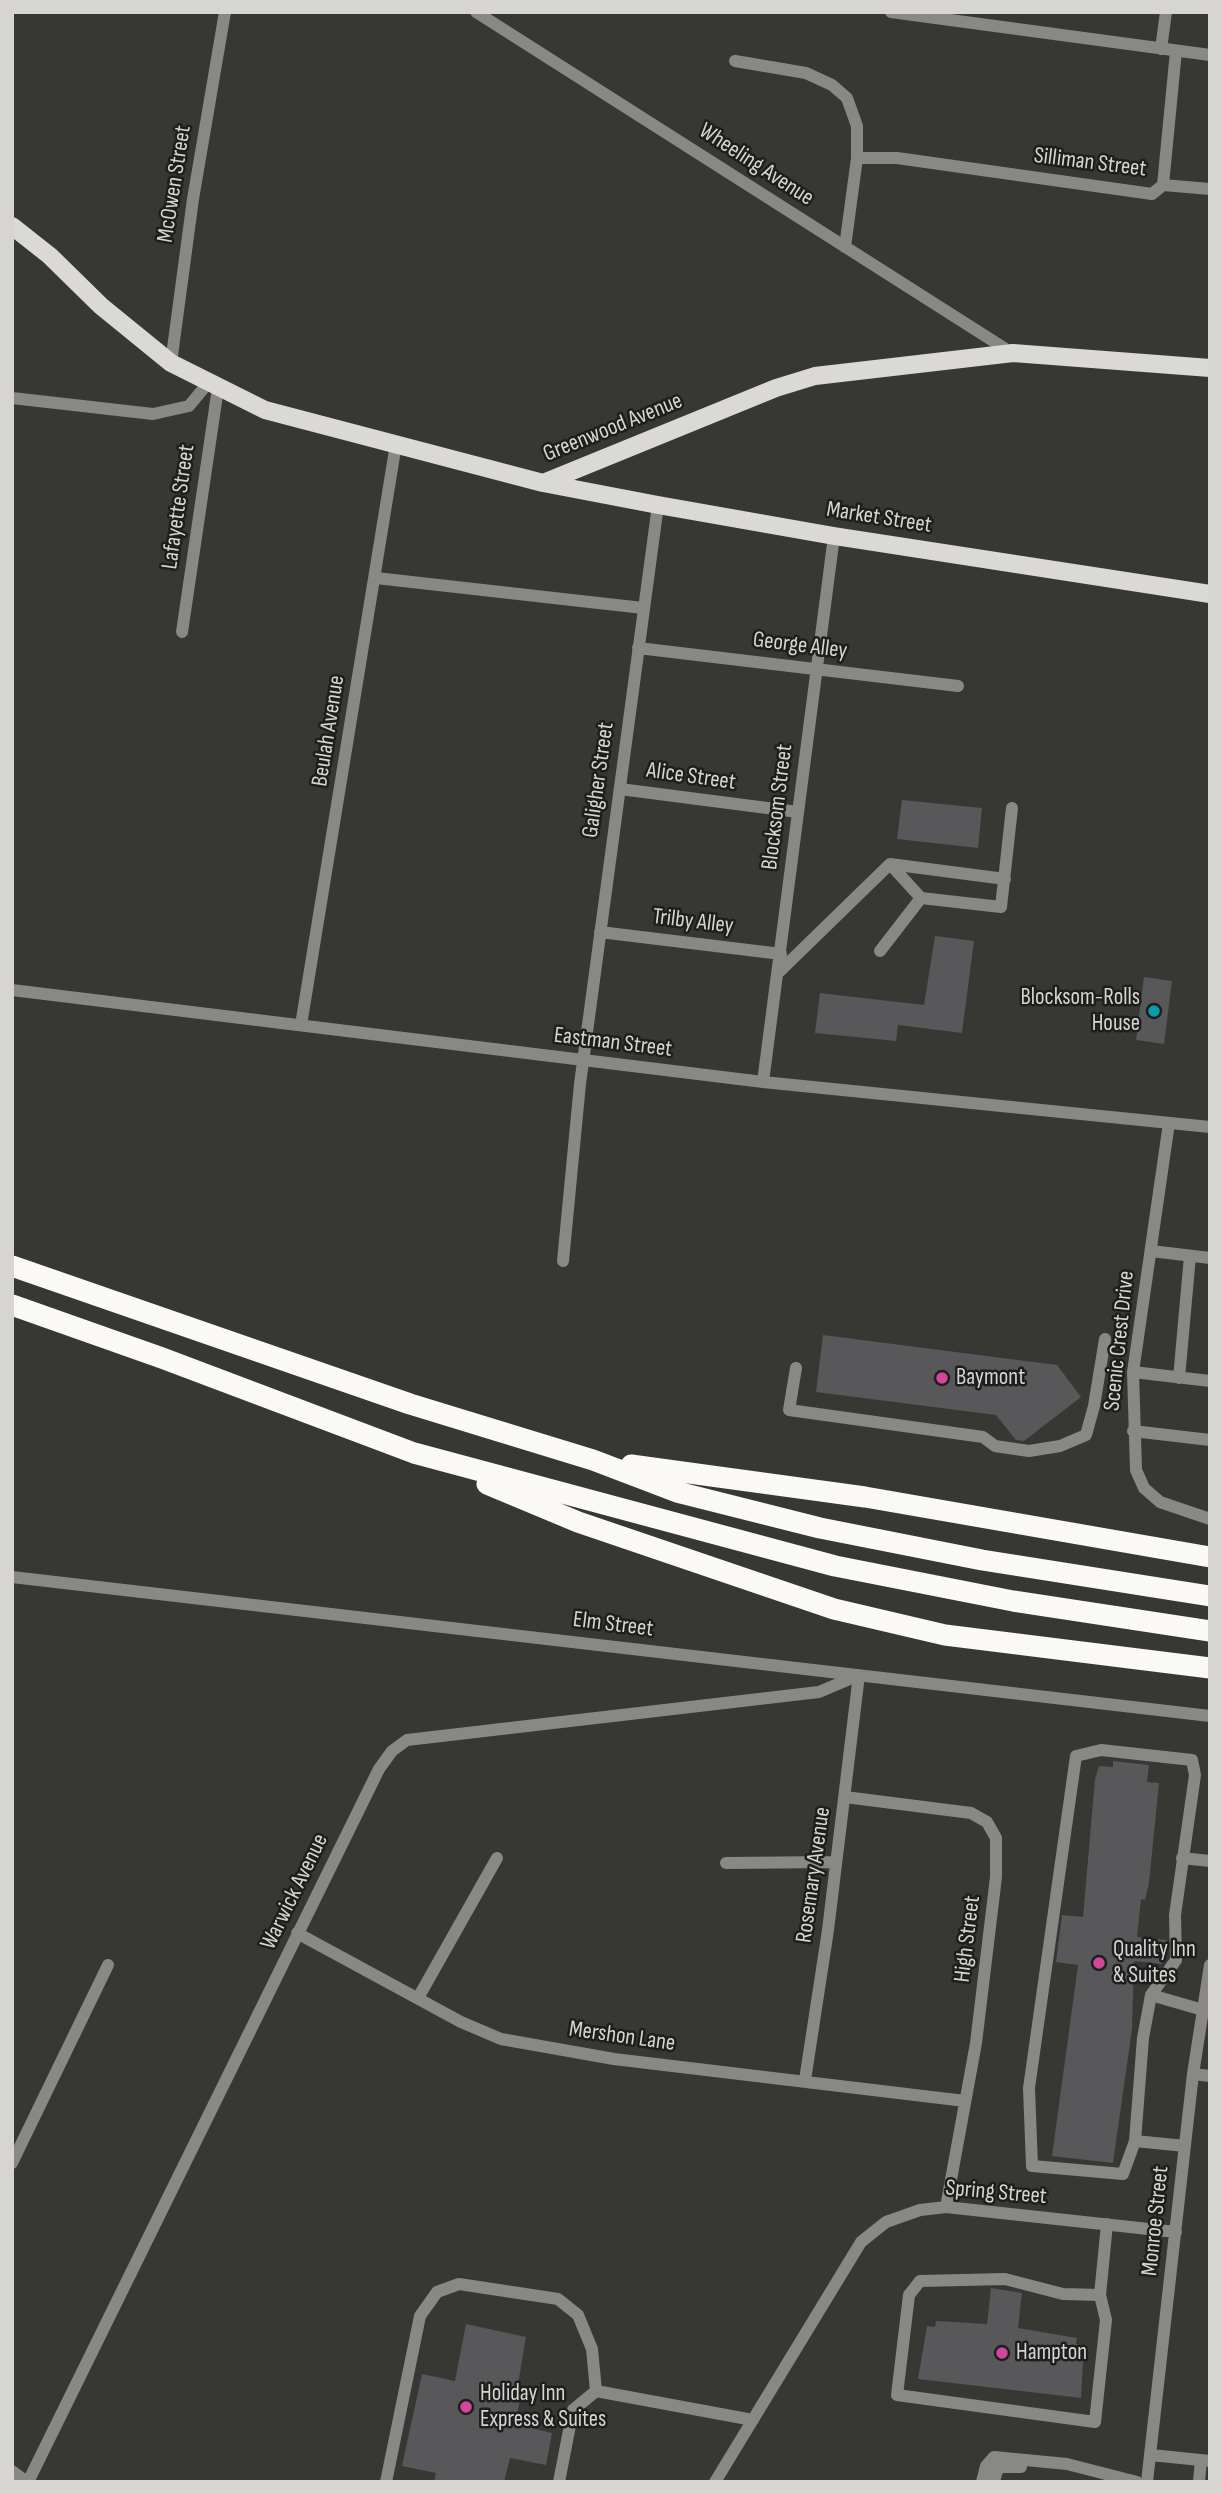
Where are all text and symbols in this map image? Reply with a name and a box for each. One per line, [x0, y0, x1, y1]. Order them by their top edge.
street label: Wheeling Avenue [693, 118, 819, 212]
street label: McOwen Street [152, 123, 198, 245]
street label: Silliman Street [1032, 142, 1148, 184]
street label: Greenwood Avenue [539, 388, 687, 468]
street label: Lafayette Street [157, 443, 201, 571]
street label: Market Street [825, 496, 933, 540]
street label: George Alley [751, 627, 849, 665]
street label: Beulah Avenue [307, 674, 351, 788]
street label: Galigher Street [577, 720, 621, 840]
street label: Blocksom Street [757, 743, 799, 871]
street label: Alice Street [645, 757, 737, 797]
street label: Trilby Alley [651, 903, 735, 941]
place label: Blocksom-Rolls House [1021, 984, 1140, 1038]
marker: Blocksom-Rolls House [1146, 1003, 1162, 1019]
street label: Eastman Street [552, 1022, 674, 1064]
street label: Scenic Crest Drive [1099, 1270, 1141, 1412]
place label: Baymont [956, 1364, 1025, 1392]
marker: Baymont [934, 1370, 950, 1386]
street label: Elm Street [571, 1606, 655, 1644]
street label: Rosemary Avenue [791, 1805, 837, 1945]
street label: Warwick Avenue [255, 1830, 335, 1954]
street label: High Street [949, 1894, 987, 1984]
place label: Quality Inn & Suites [1113, 1936, 1196, 1990]
marker: Quality Inn & Suites [1091, 1955, 1107, 1971]
street label: Mershon Lane [567, 2016, 677, 2058]
street label: Monroe Street [1137, 2165, 1175, 2277]
street label: Spring Street [944, 2175, 1048, 2211]
place label: Hampton [1016, 2339, 1087, 2367]
marker: Hampton [994, 2345, 1010, 2361]
place label: Holiday Inn Express & Suites [480, 2380, 606, 2434]
marker: Holiday Inn Express & Suites [458, 2399, 474, 2415]

